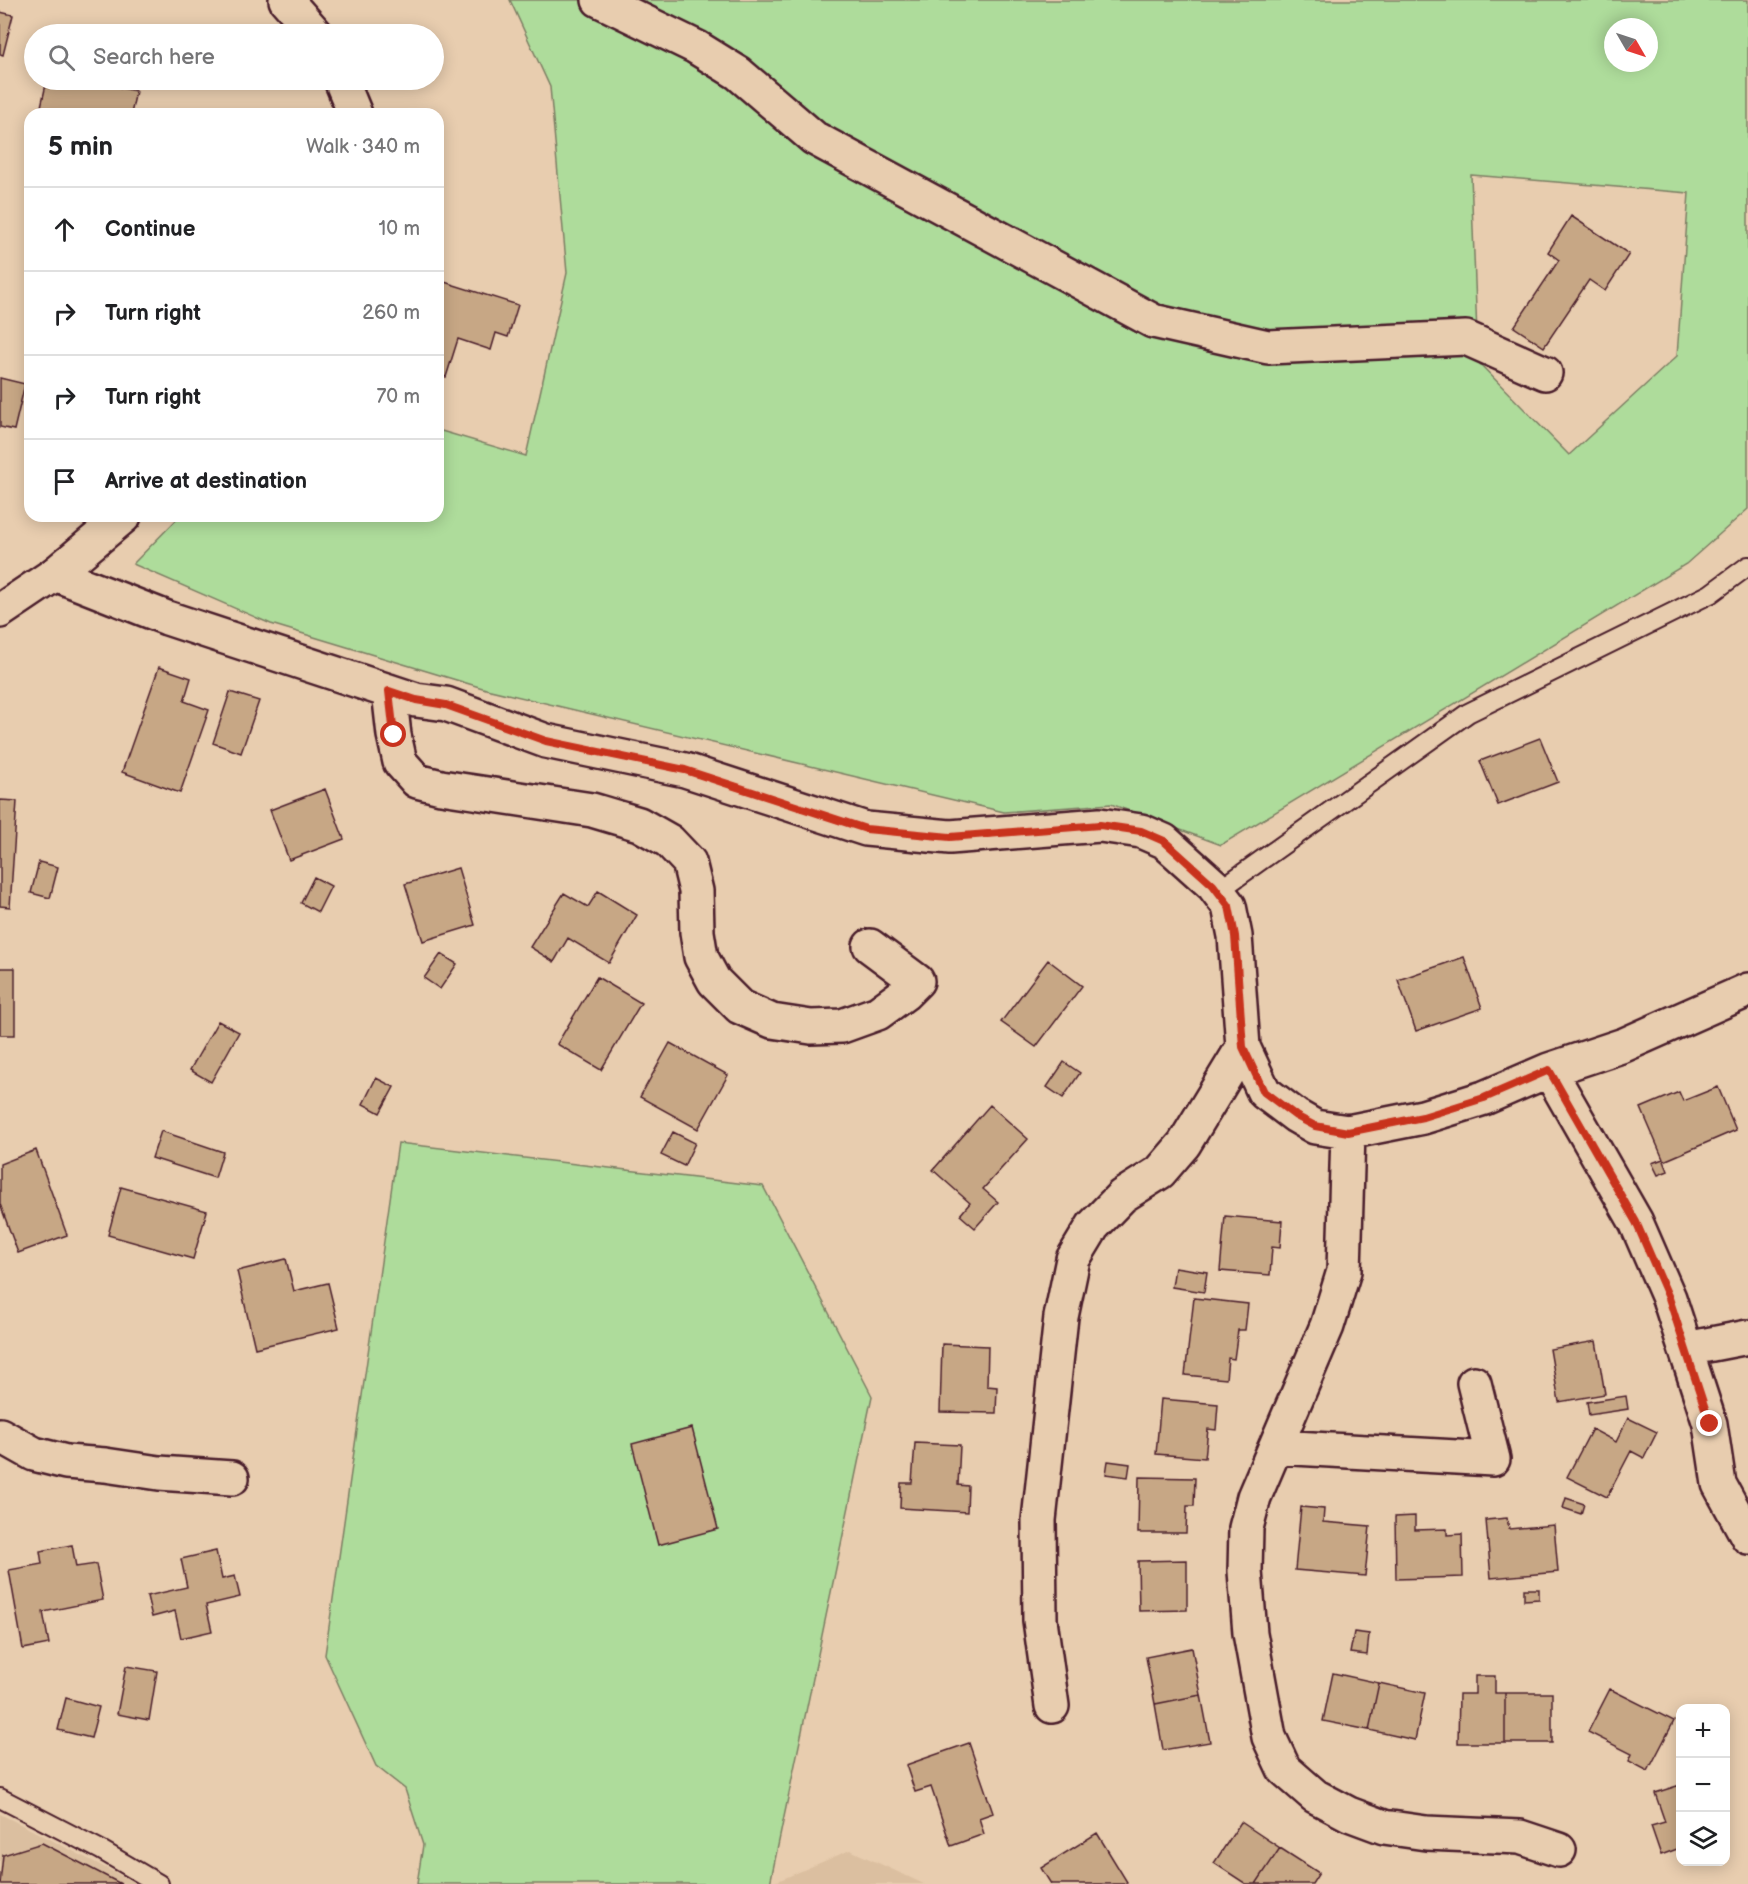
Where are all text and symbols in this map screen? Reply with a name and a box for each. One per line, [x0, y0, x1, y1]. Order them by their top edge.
north arrow [1604, 18, 1658, 72]
search box [24, 24, 444, 90]
icon: search [45, 41, 78, 74]
text: Search here [93, 44, 215, 71]
text: 5 min [48, 132, 113, 163]
text: Walk · 340 m [306, 135, 420, 159]
icon: ahead [48, 213, 81, 246]
text: Continue [105, 216, 195, 243]
text: 10 m [379, 217, 420, 241]
icon: right [48, 297, 81, 330]
text: Turn right [105, 300, 201, 327]
text: 260 m [362, 301, 420, 325]
icon: right [48, 381, 81, 414]
text: Turn right [105, 384, 201, 411]
text: 70 m [376, 385, 420, 409]
icon: arrive [48, 465, 81, 498]
text: Arrive at destination [105, 468, 307, 495]
route start [380, 721, 406, 747]
route end [1696, 1410, 1722, 1436]
map controls [1676, 1704, 1730, 1866]
button: + [1676, 1704, 1730, 1758]
button: − [1676, 1758, 1730, 1812]
button: layers [1676, 1812, 1730, 1866]

